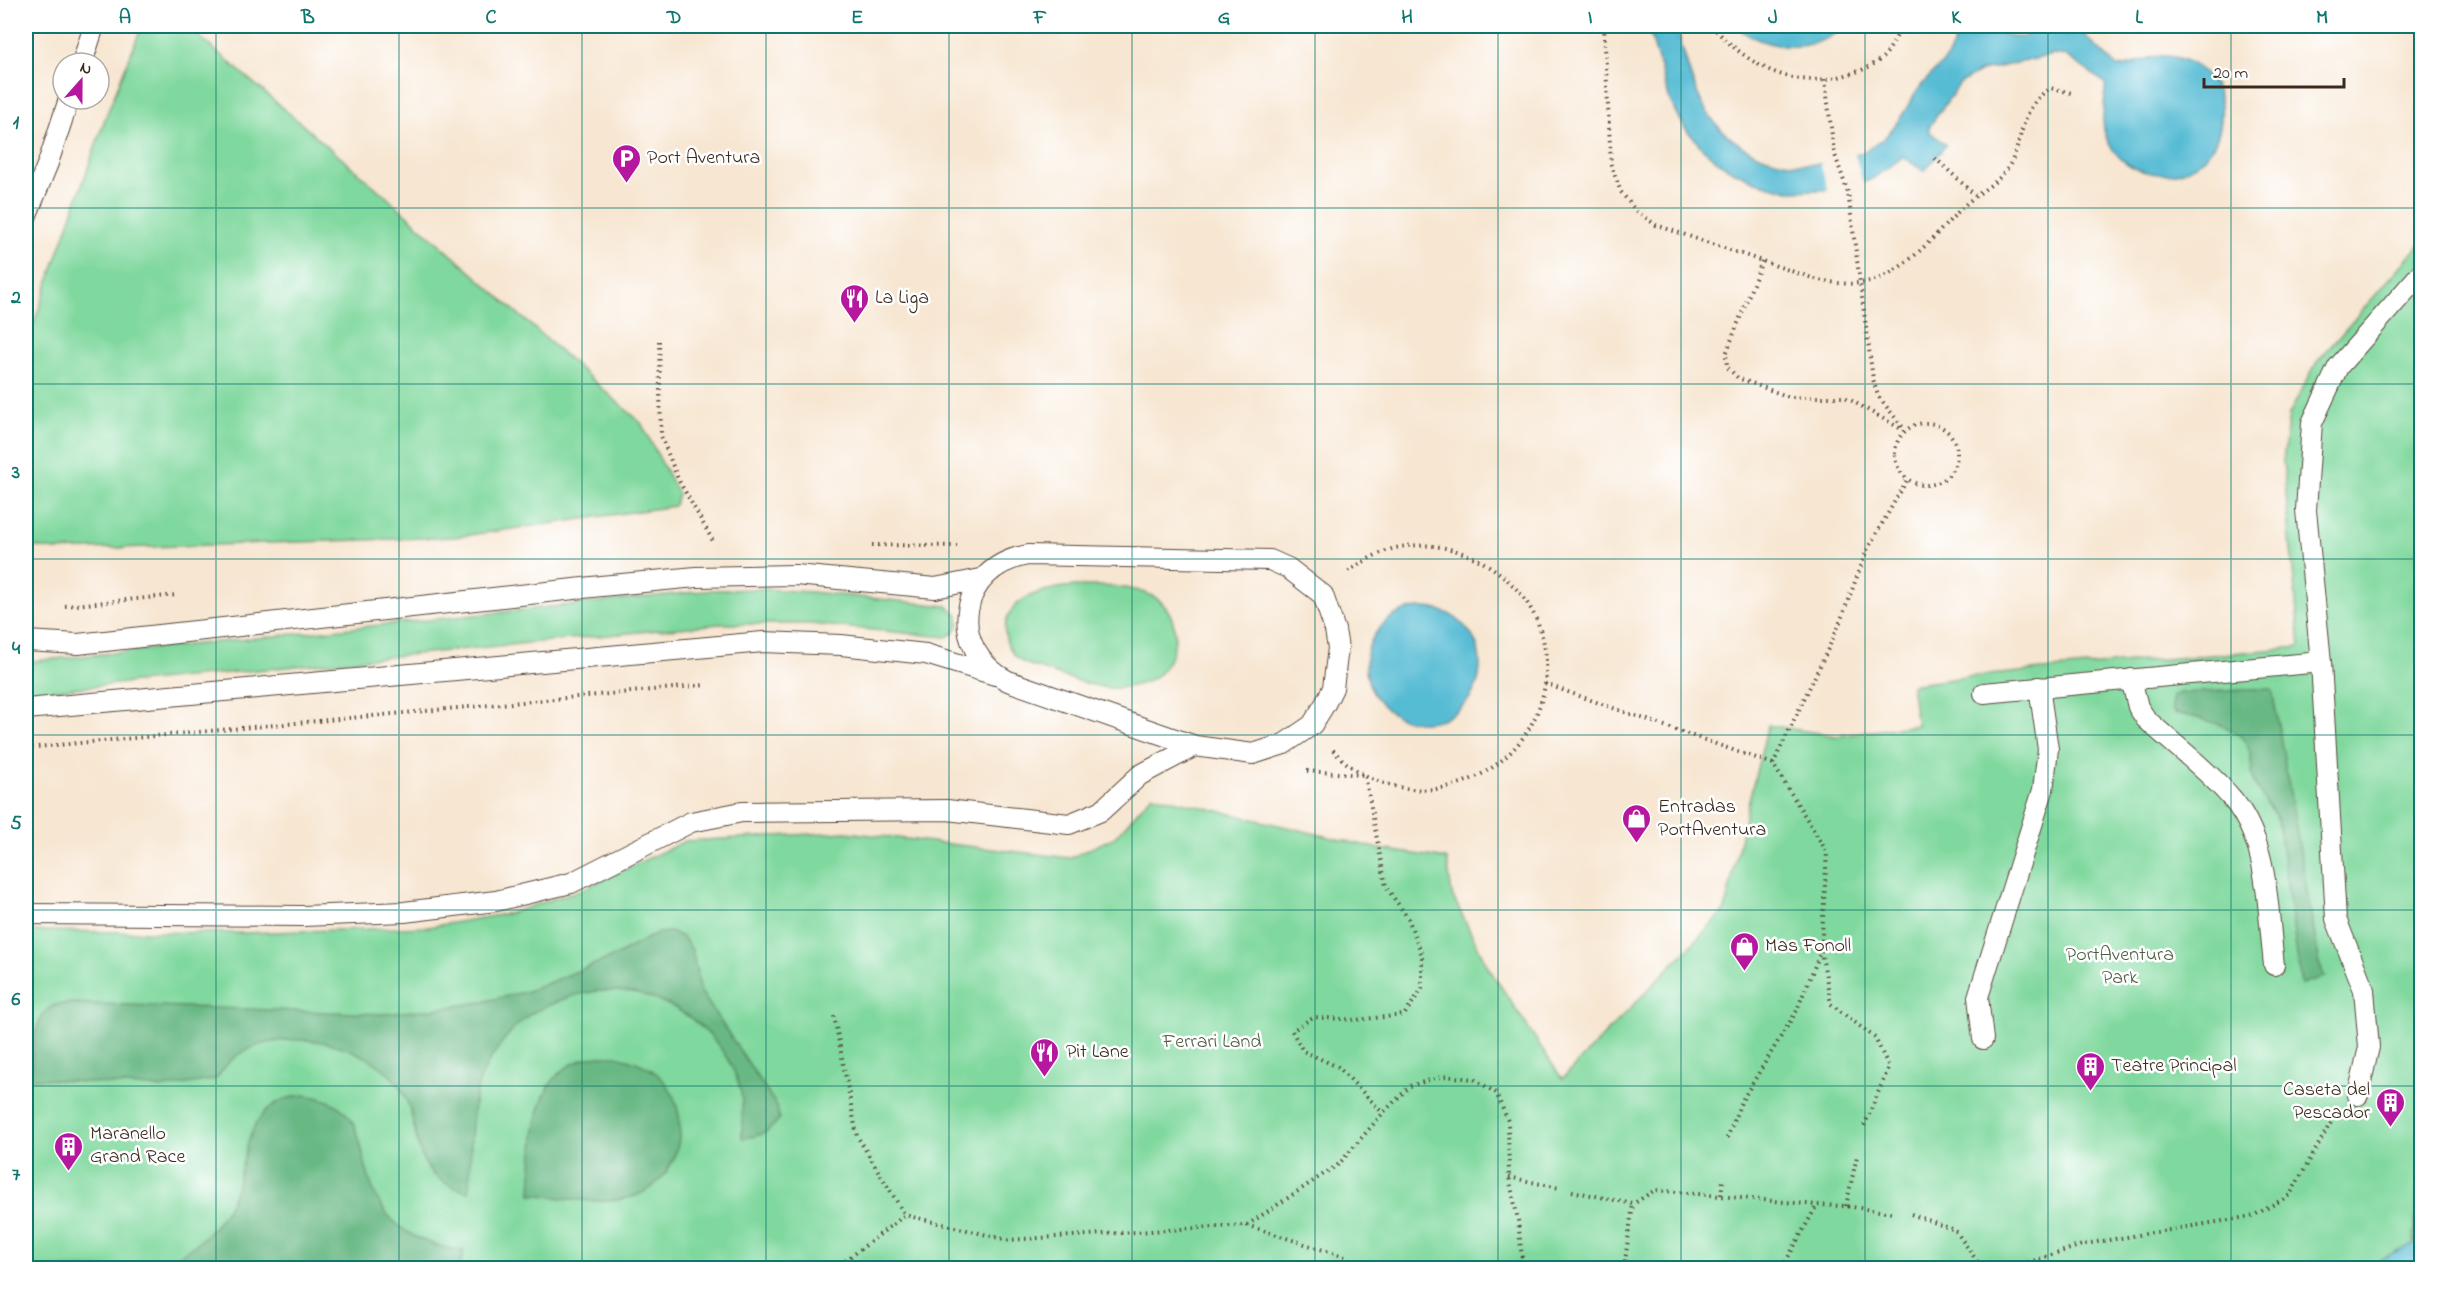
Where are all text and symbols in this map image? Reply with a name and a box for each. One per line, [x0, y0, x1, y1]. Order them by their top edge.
text: A [119, 4, 131, 33]
text: B [300, 4, 315, 33]
text: C [486, 4, 497, 33]
text: D [666, 4, 681, 33]
text: E [851, 4, 863, 33]
text: F [1033, 4, 1047, 33]
text: G [1218, 4, 1231, 33]
text: H [1401, 4, 1413, 33]
text: I [1588, 4, 1593, 33]
text: J [1768, 4, 1778, 33]
text: K [1951, 4, 1962, 33]
text: L [2135, 4, 2143, 33]
text: M [2316, 4, 2328, 33]
north arrow [51, 51, 111, 111]
scale bar [2204, 51, 2344, 89]
text: N [76, 56, 95, 82]
text: 20 m [2213, 61, 2248, 87]
text: 1 [13, 109, 20, 138]
parking icon: Port Aventura [610, 142, 642, 184]
place label: Port Aventura [647, 144, 760, 173]
restaurant icon: La Liga [838, 282, 870, 324]
text: 2 [10, 284, 21, 313]
place label: La Liga [875, 284, 929, 314]
text: 3 [11, 459, 20, 488]
text: 4 [12, 635, 21, 664]
place label: Entradas PortAventura [1658, 793, 1766, 845]
shop icon: Entradas PortAventura [1621, 802, 1653, 844]
text: 5 [10, 810, 22, 839]
shop icon: Mas Fonoll [1728, 930, 1760, 972]
place label: Mas Fonoll [1765, 932, 1851, 961]
park label: PortAventura Park [2066, 941, 2174, 993]
text: 6 [12, 986, 21, 1015]
park label: Ferrari Land [1161, 1028, 1262, 1057]
restaurant icon: Pit Lane [1029, 1036, 1061, 1078]
place label: Pit Lane [1066, 1038, 1129, 1067]
building icon: Teatre Principal [2074, 1050, 2106, 1092]
place label: Teatre Principal [2111, 1052, 2237, 1081]
place label: Caseta del Pescador [2283, 1076, 2371, 1128]
building icon: Caseta del Pescador [2375, 1086, 2407, 1128]
place label: Maranello Grand Race [90, 1120, 185, 1172]
building icon: Maranello Grand Race [53, 1130, 85, 1172]
text: 7 [12, 1161, 21, 1190]

